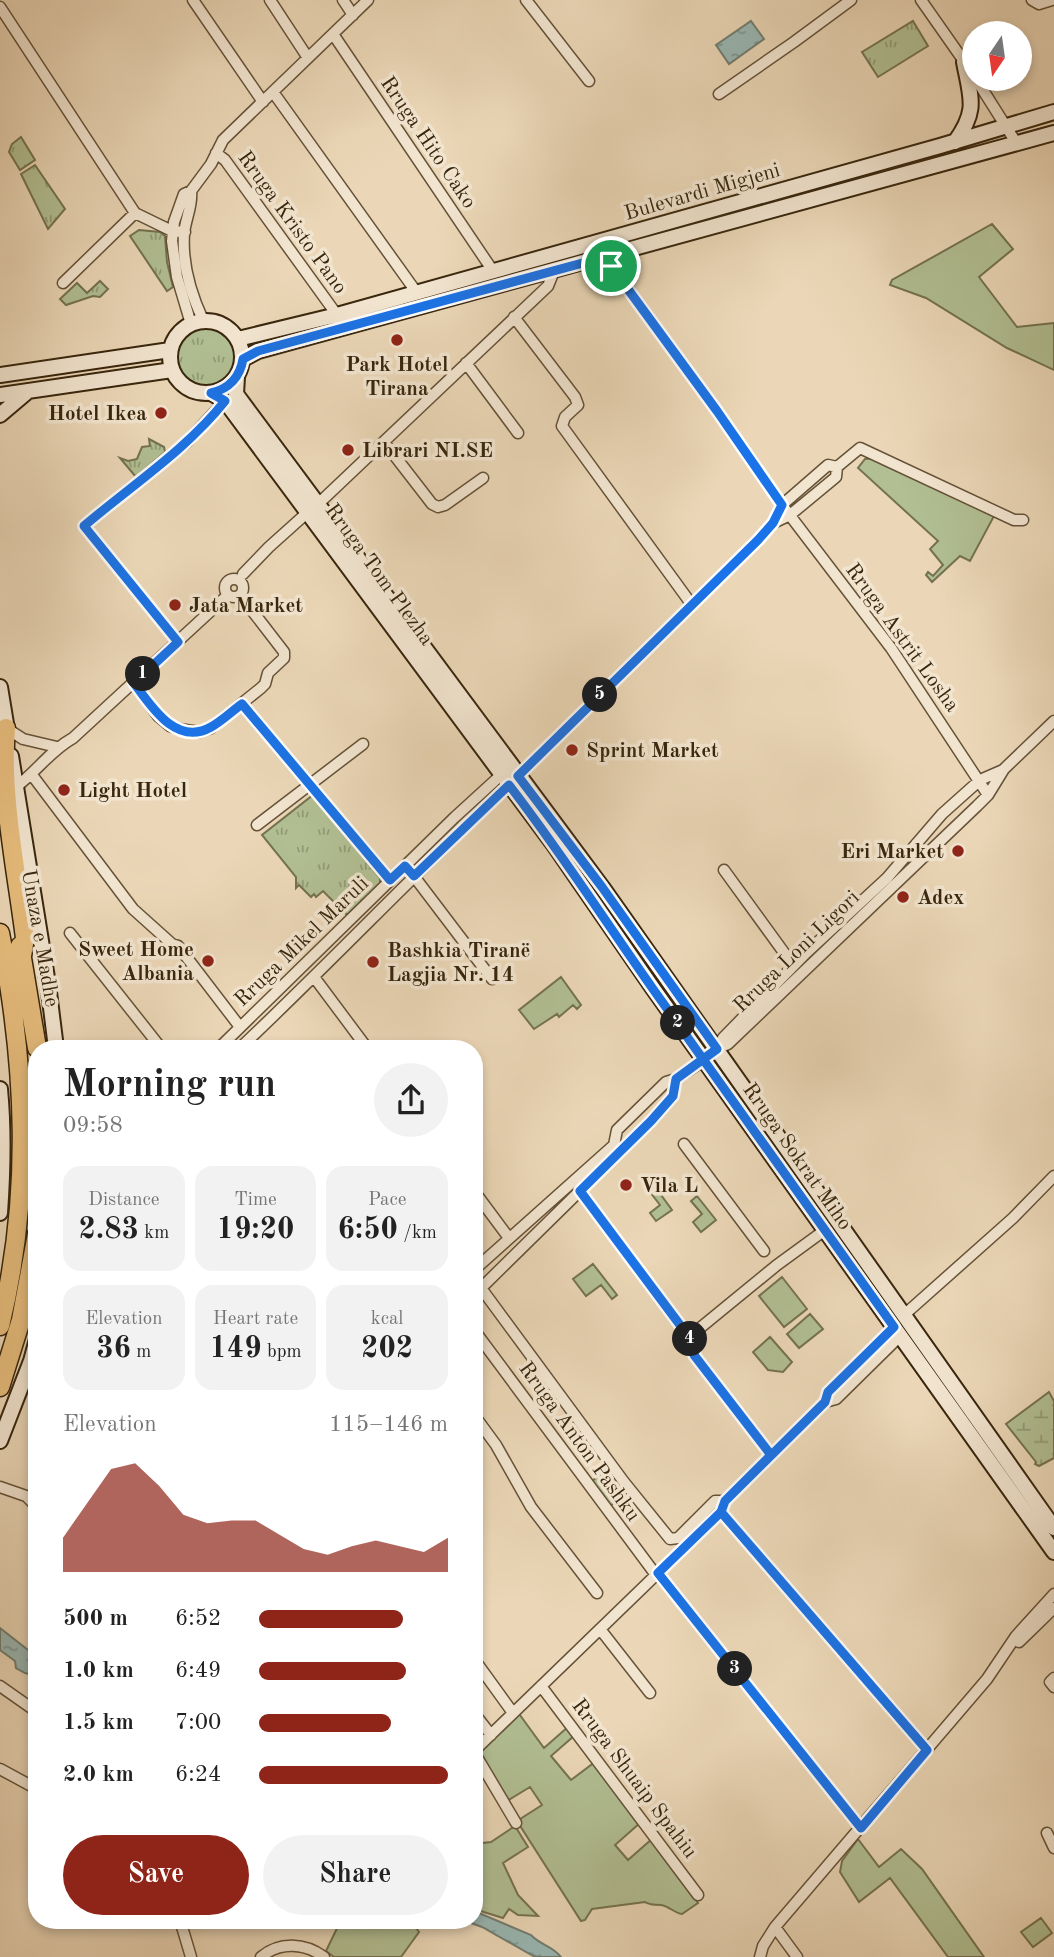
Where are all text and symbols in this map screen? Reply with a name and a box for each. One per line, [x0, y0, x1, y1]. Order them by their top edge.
north arrow [962, 21, 1032, 91]
map controls [962, 21, 1032, 91]
street label: Rruga Hito Cako [376, 73, 480, 213]
street label: Rruga Kristo Pano [233, 148, 350, 298]
street label: Bulevardi Migjeni [622, 160, 783, 225]
pin [581, 236, 641, 296]
icon: arrive [592, 247, 630, 285]
marker: Park Hotel Tirana [389, 332, 405, 348]
place label: Park Hotel Tirana [345, 355, 449, 400]
place label: Hotel Ikea [48, 404, 147, 425]
marker: Hotel Ikea [153, 405, 169, 421]
place label: Librari NI.SE [362, 441, 493, 462]
marker: Librari NI.SE [340, 442, 356, 458]
street label: Rruga Tom Plezha [320, 500, 437, 650]
street label: Rruga Astrit Losha [841, 560, 963, 716]
place label: Jata Market [189, 596, 303, 617]
marker: Jata Market [167, 597, 183, 613]
pin: 1 [125, 656, 160, 692]
text: 1 [137, 664, 148, 683]
pin: 5 [582, 678, 618, 712]
text: 5 [594, 685, 605, 704]
place label: Sprint Market [586, 741, 719, 762]
marker: Sprint Market [564, 742, 580, 758]
place label: Light Hotel [78, 781, 187, 802]
marker: Light Hotel [56, 782, 72, 798]
place label: Eri Market [841, 842, 944, 863]
marker: Eri Market [950, 843, 966, 859]
street label: Unaza e Madhe [17, 868, 62, 1009]
street label: Rruga Mikel Maruli [231, 873, 373, 1011]
street label: Rruga Loni Ligori [730, 887, 864, 1017]
place label: Adex [917, 888, 964, 909]
marker: Adex [895, 889, 911, 905]
place label: Sweet Home Albania [78, 940, 194, 985]
place label: Bashkia Tiranë Lagjia Nr. 14 [387, 941, 531, 986]
marker: Sweet Home Albania [200, 953, 216, 969]
marker: Bashkia Tiranë Lagjia Nr. 14 [365, 954, 381, 970]
pin: 2 [660, 1006, 696, 1040]
text: 2 [672, 1013, 683, 1032]
button: share [374, 1063, 448, 1137]
text: Morning run [63, 1067, 276, 1105]
street label: Rruga Sokrat Miho [738, 1080, 855, 1234]
text: 09:58 [63, 1114, 123, 1137]
place label: Vila L [640, 1176, 698, 1197]
marker: Vila L [618, 1177, 634, 1193]
text: Distance [88, 1191, 160, 1210]
text: Time [234, 1191, 277, 1210]
text: Pace [368, 1191, 406, 1210]
text: 2.83 [78, 1215, 139, 1245]
text: 19:20 [216, 1215, 294, 1245]
text: 6:50 [337, 1215, 398, 1245]
text: km [139, 1224, 169, 1243]
text: /km [398, 1224, 437, 1243]
text: Elevation [85, 1310, 162, 1329]
text: Heart rate [213, 1310, 298, 1329]
text: kcal [371, 1310, 404, 1329]
pin: 4 [672, 1322, 708, 1356]
text: 4 [684, 1329, 695, 1348]
text: 36 [96, 1334, 131, 1364]
text: 149 [209, 1334, 262, 1364]
text: 202 [361, 1334, 413, 1364]
text: m [131, 1343, 151, 1362]
text: bpm [262, 1343, 302, 1362]
street label: Rruga Anton Pashku [514, 1358, 643, 1525]
text: Elevation [63, 1413, 157, 1436]
text: 115–146 m [329, 1413, 448, 1436]
text: 500 m [63, 1607, 128, 1630]
text: 6:52 [175, 1607, 221, 1630]
pin: 3 [718, 1652, 752, 1686]
text: 1.0 km [63, 1659, 134, 1682]
text: 6:49 [175, 1659, 221, 1682]
text: 3 [729, 1659, 740, 1678]
street label: Rruga Shuaip Spahiu [567, 1695, 700, 1862]
text: 1.5 km [63, 1711, 134, 1734]
text: 7:00 [175, 1711, 221, 1734]
text: 2.0 km [63, 1763, 134, 1786]
text: 6:24 [175, 1763, 221, 1786]
button: Save [63, 1835, 249, 1915]
button: Share [263, 1835, 448, 1915]

